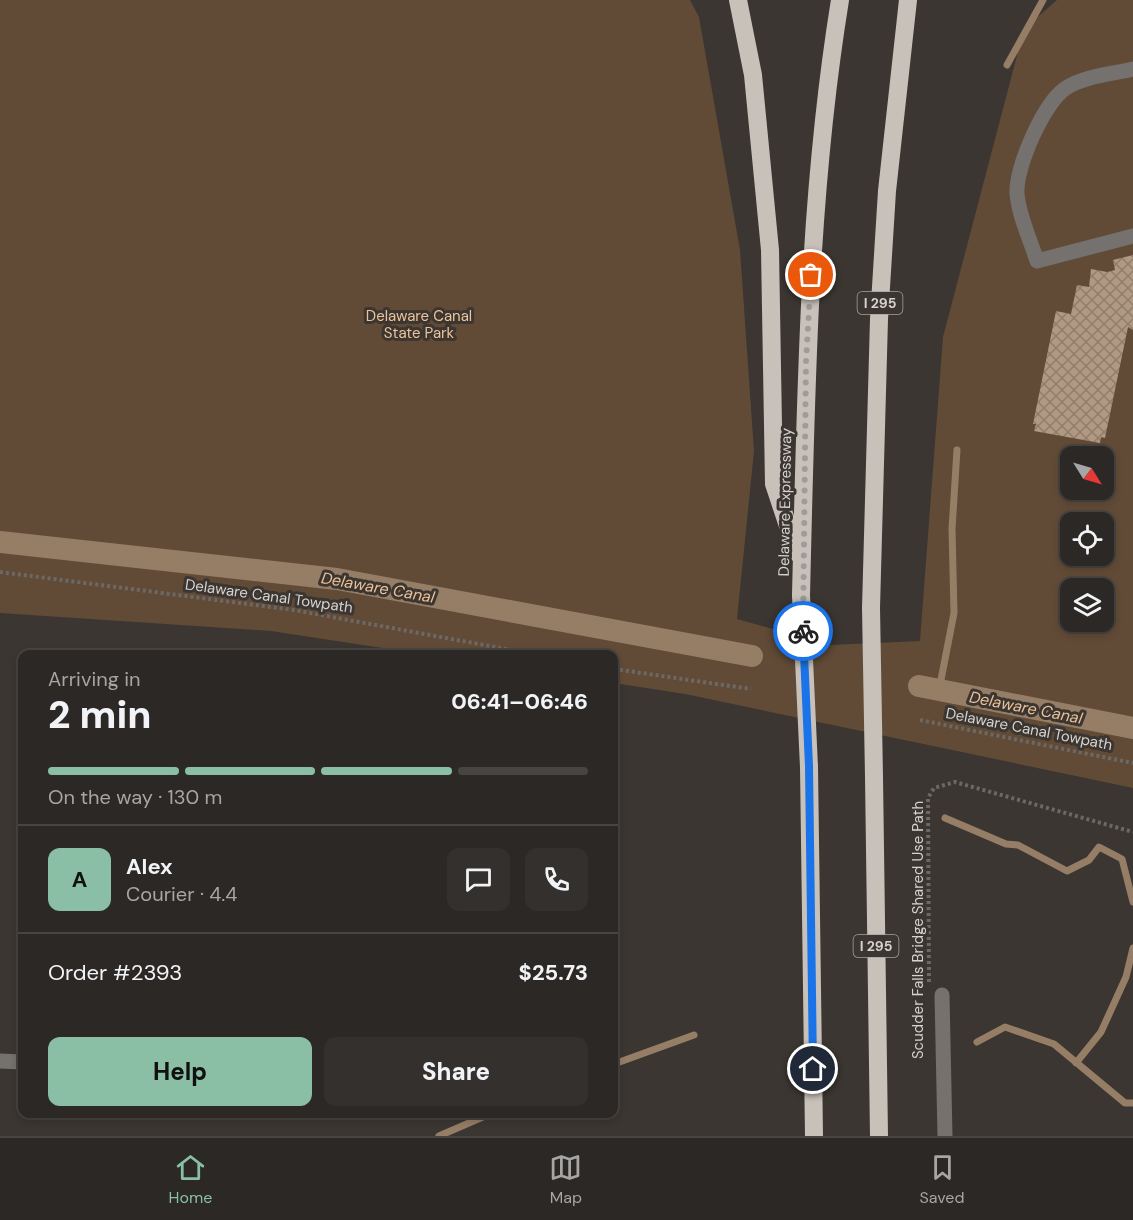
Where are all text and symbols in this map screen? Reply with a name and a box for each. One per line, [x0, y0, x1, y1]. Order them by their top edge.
pin [785, 249, 836, 300]
icon: bag [794, 258, 827, 291]
road number: I 295 [858, 292, 902, 314]
park label: Delaware Canal State Park [366, 306, 472, 343]
street label: Delaware Expressway [774, 427, 796, 576]
north arrow [1060, 446, 1114, 500]
map controls [1060, 446, 1114, 632]
button: locate [1060, 512, 1114, 566]
water label: Delaware Canal [320, 567, 437, 608]
street label: Delaware Canal Towpath [184, 574, 354, 618]
button: layers [1060, 578, 1114, 632]
courier [773, 601, 833, 661]
icon: bike [787, 615, 820, 648]
text: Arriving in [48, 666, 140, 692]
water label: Delaware Canal [968, 686, 1085, 729]
text: 06:41–06:46 [451, 687, 588, 716]
text: 2 min [48, 689, 152, 740]
street label: Delaware Canal Towpath [944, 703, 1114, 755]
text: On the way · 130 m [48, 784, 222, 810]
street label: Scudder Falls Bridge Shared Use Path [908, 801, 928, 1059]
button: chat [447, 848, 510, 911]
button: phone [525, 848, 588, 911]
text: Alex [126, 852, 173, 881]
text: A [72, 865, 87, 894]
text: Courier · 4.4 [126, 881, 237, 907]
road number: I 295 [854, 935, 898, 957]
text: Order #2393 [48, 958, 182, 987]
text: $25.73 [519, 958, 588, 987]
button: Help [48, 1037, 312, 1106]
button: Share [324, 1037, 588, 1106]
pin [787, 1043, 838, 1094]
icon: home [796, 1052, 829, 1085]
tab: Home [169, 1151, 212, 1208]
tab: Map [549, 1151, 582, 1208]
tab: Saved [920, 1151, 964, 1208]

